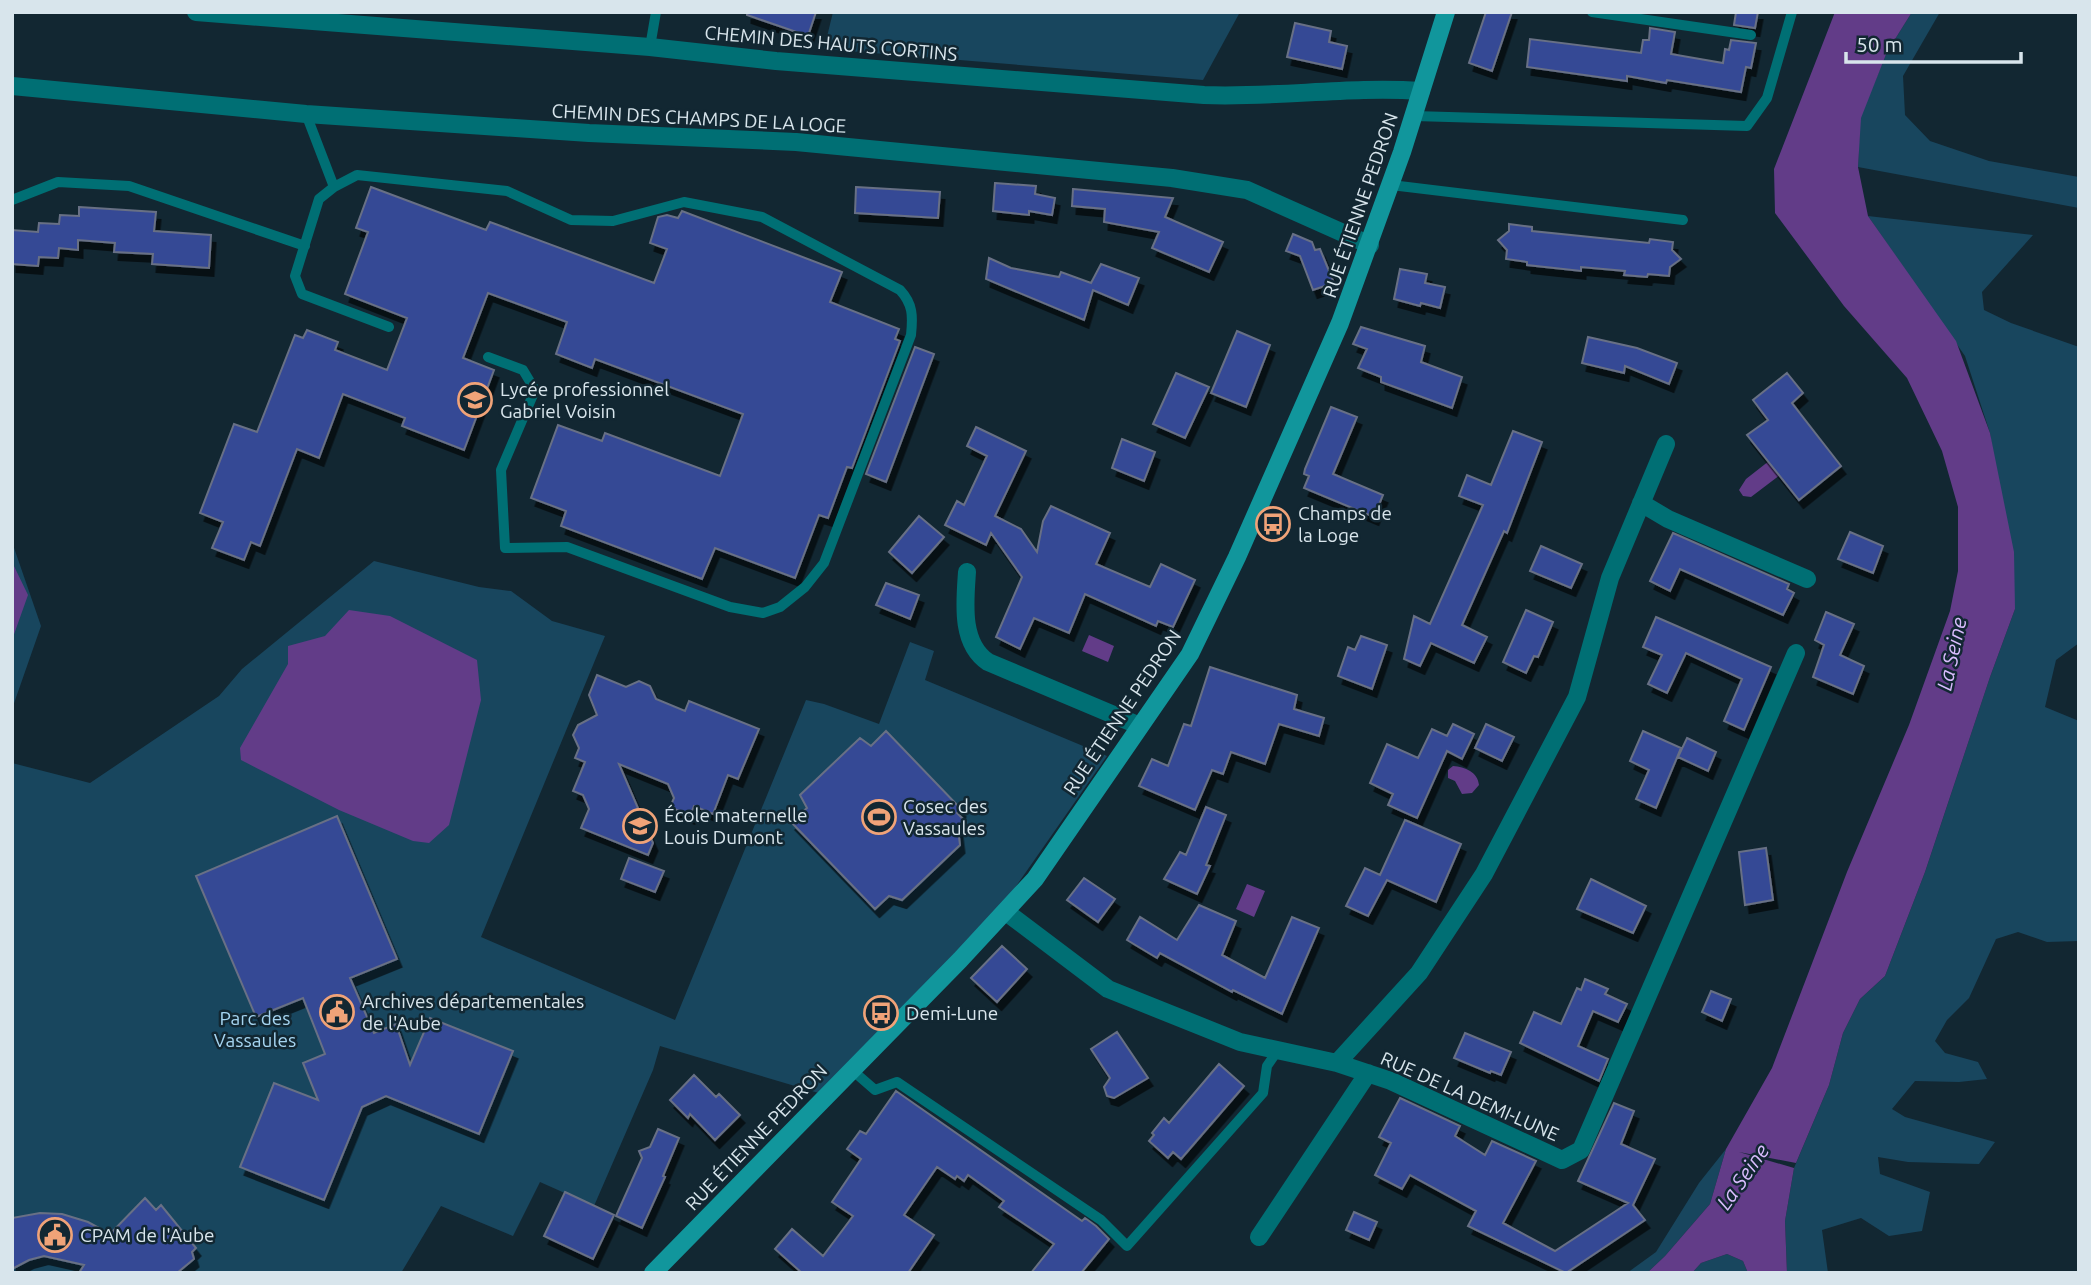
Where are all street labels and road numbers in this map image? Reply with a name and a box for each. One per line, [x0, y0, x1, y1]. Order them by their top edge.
street label: CHEMIN DES HAUTS CORTINS [704, 21, 958, 65]
street label: CHEMIN DES CHAMPS DE LA LOGE [551, 99, 847, 137]
street label: RUE ÉTIENNE PEDRON [1318, 110, 1402, 300]
street label: RUE ÉTIENNE PEDRON [1059, 625, 1185, 799]
street label: RUE DE LA DEMI-LUNE [1377, 1047, 1563, 1145]
street label: RUE ÉTIENNE PEDRON [681, 1059, 831, 1215]

